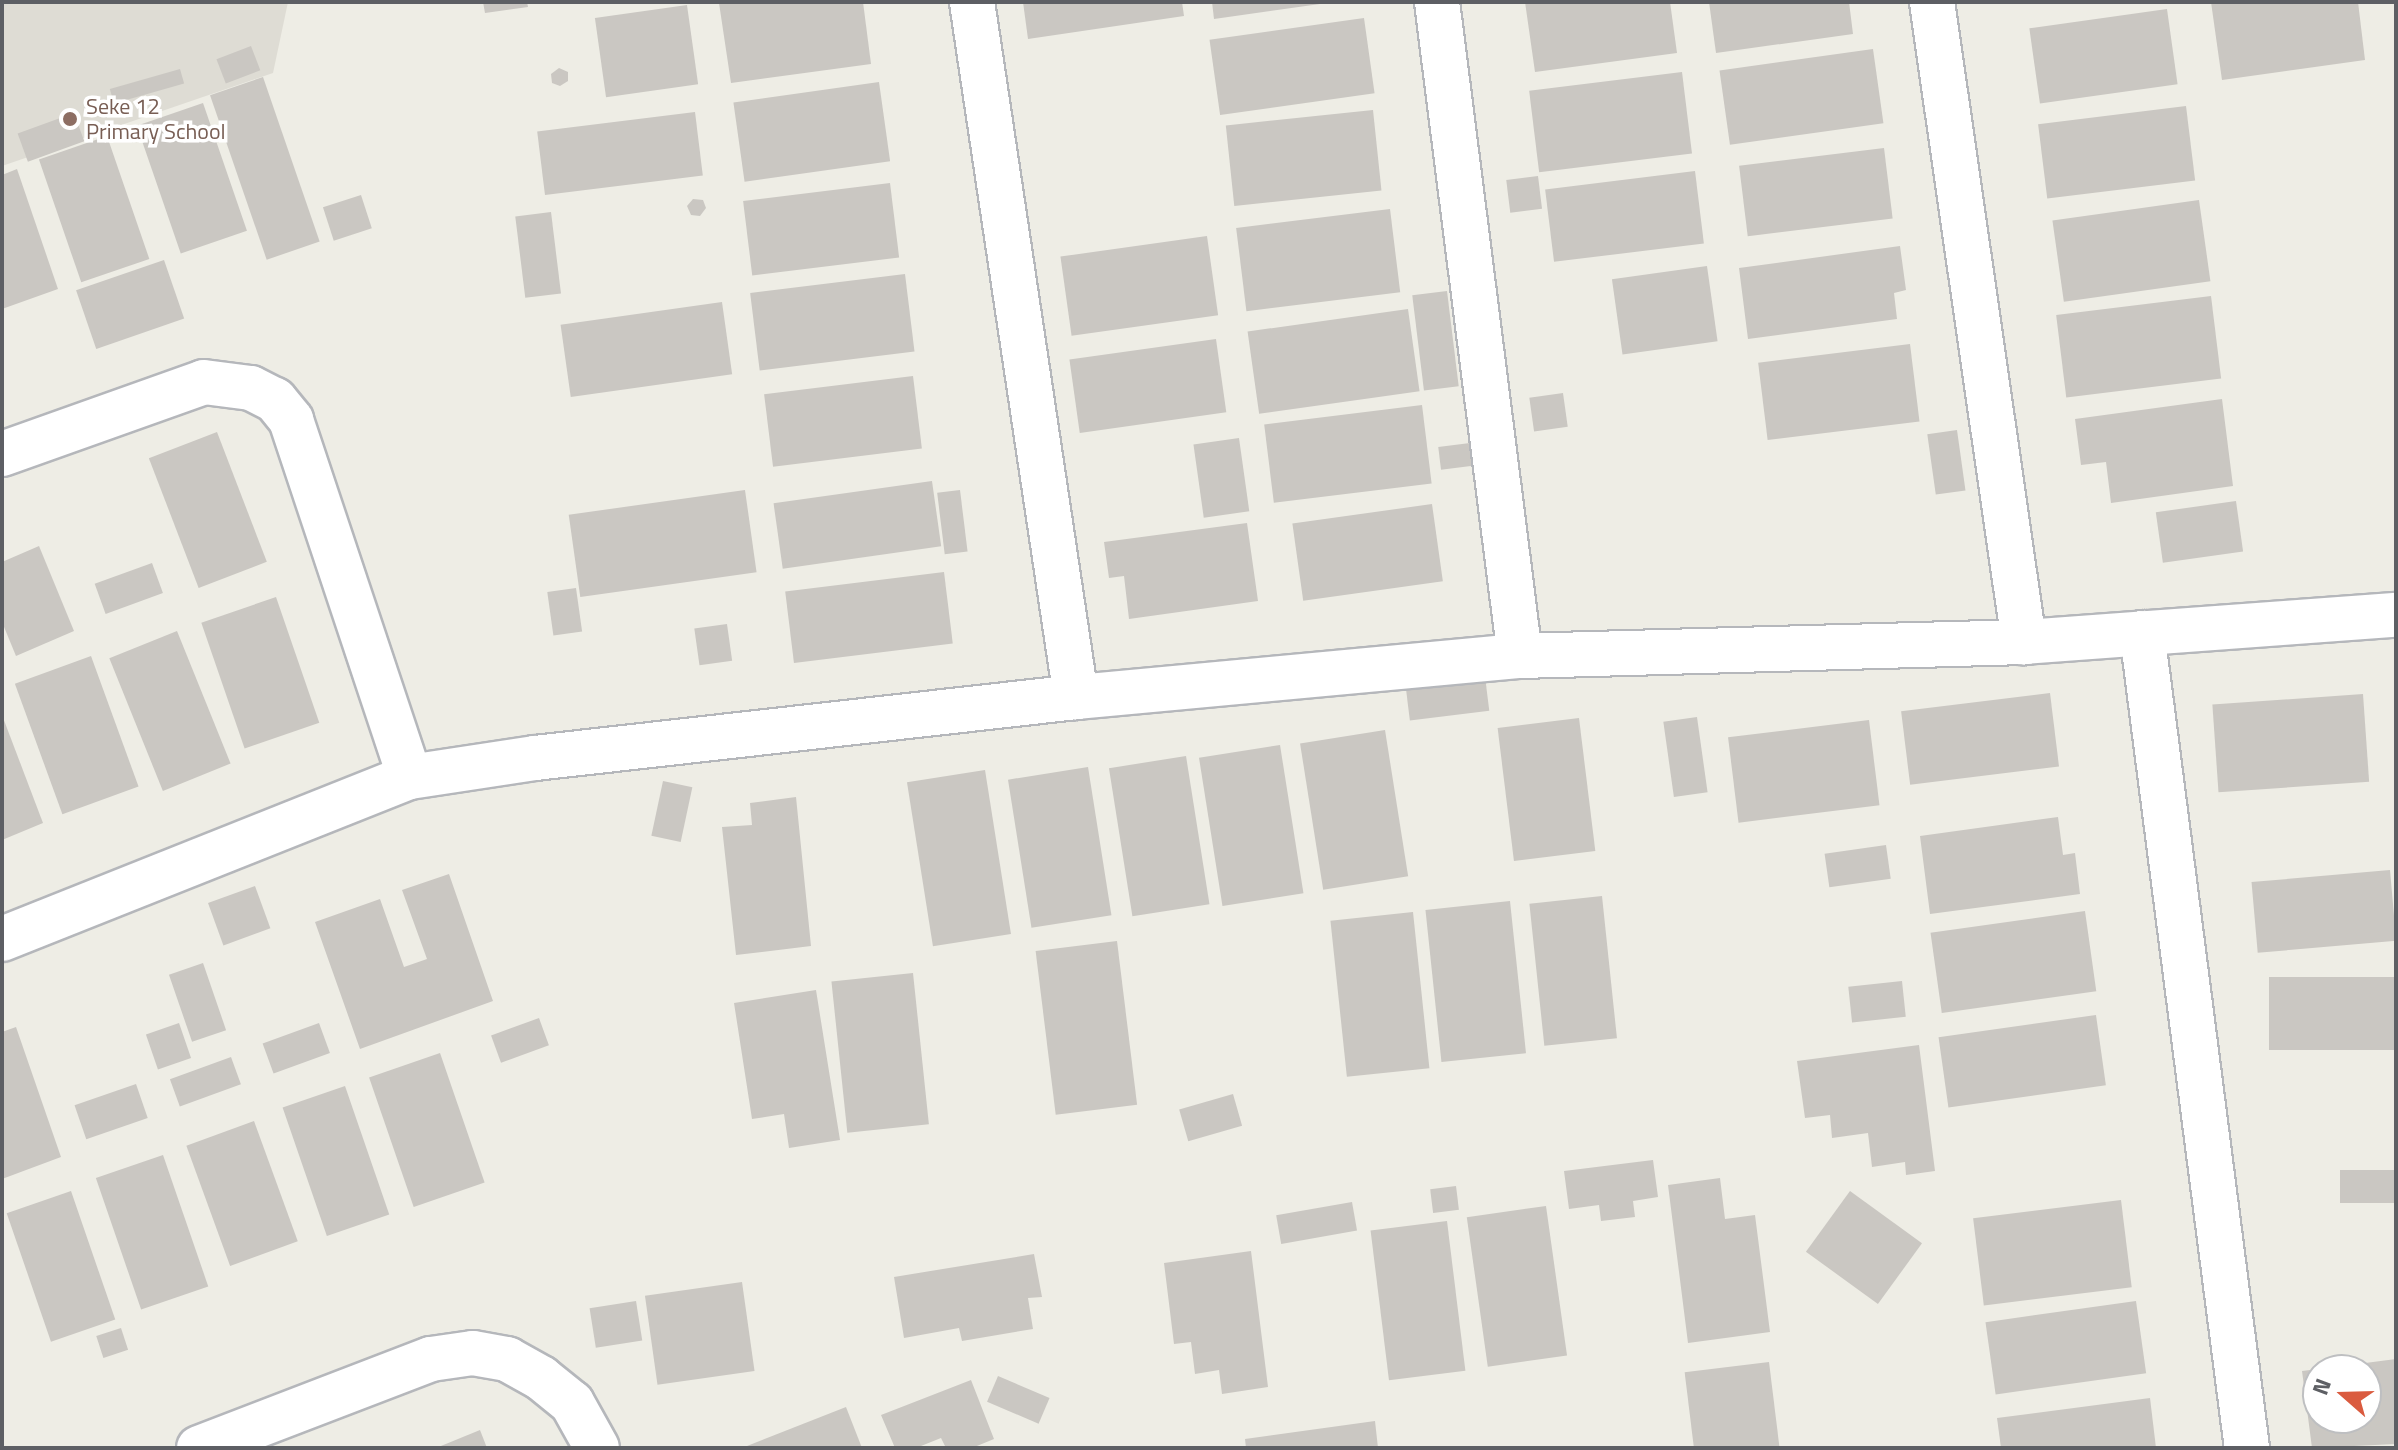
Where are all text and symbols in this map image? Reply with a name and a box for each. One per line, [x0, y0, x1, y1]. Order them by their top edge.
place label: Seke 12 Primary School [86, 93, 226, 144]
marker: Seke 12 Primary School [61, 110, 79, 128]
north arrow [2302, 1354, 2382, 1434]
text: N [2303, 1373, 2340, 1399]

